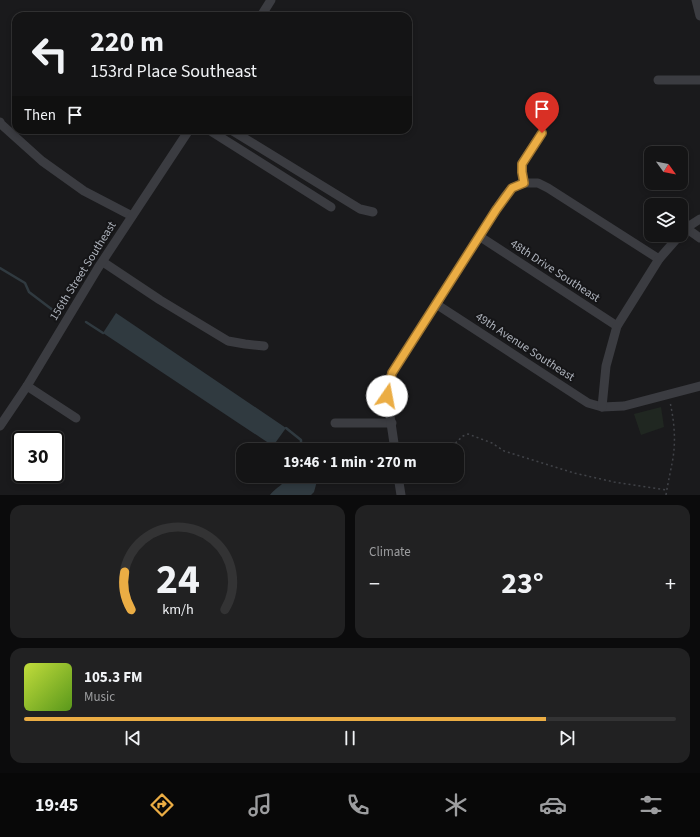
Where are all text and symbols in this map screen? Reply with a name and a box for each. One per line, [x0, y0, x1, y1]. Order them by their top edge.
text: 220 m [90, 22, 164, 62]
icon: left [24, 28, 76, 80]
text: 153rd Place Southeast [90, 59, 257, 84]
pin [525, 92, 559, 133]
icon: arrive [531, 98, 553, 120]
icon: arrive [64, 104, 86, 126]
text: Then [24, 105, 56, 126]
north arrow [644, 146, 688, 190]
map controls [644, 146, 688, 242]
button: layers [644, 198, 688, 242]
street label: 156th Street Southeast [46, 218, 120, 324]
street label: 48th Drive Southeast [507, 236, 603, 306]
street label: 49th Avenue Southeast [472, 309, 578, 385]
position arrow [366, 375, 408, 417]
speed limit sign: 30 [12, 431, 64, 483]
text: 19:46 · 1 min · 270 m [283, 452, 417, 473]
text: Climate [369, 543, 411, 561]
text: 24 [156, 549, 199, 609]
text: 23° [501, 562, 544, 605]
text: − [369, 568, 380, 600]
text: + [665, 568, 676, 600]
text: km/h [162, 598, 193, 619]
text: 105.3 FM [84, 667, 142, 688]
text: Music [84, 688, 115, 706]
icon: previous [122, 727, 144, 749]
icon: pause [339, 727, 361, 749]
icon: next [556, 727, 578, 749]
icon: directions [148, 791, 176, 819]
icon: music [246, 791, 274, 819]
icon: phone [344, 791, 372, 819]
icon: climate [442, 791, 470, 819]
icon: car [539, 791, 567, 819]
icon: filters [637, 791, 665, 819]
text: 19:45 [35, 793, 78, 818]

